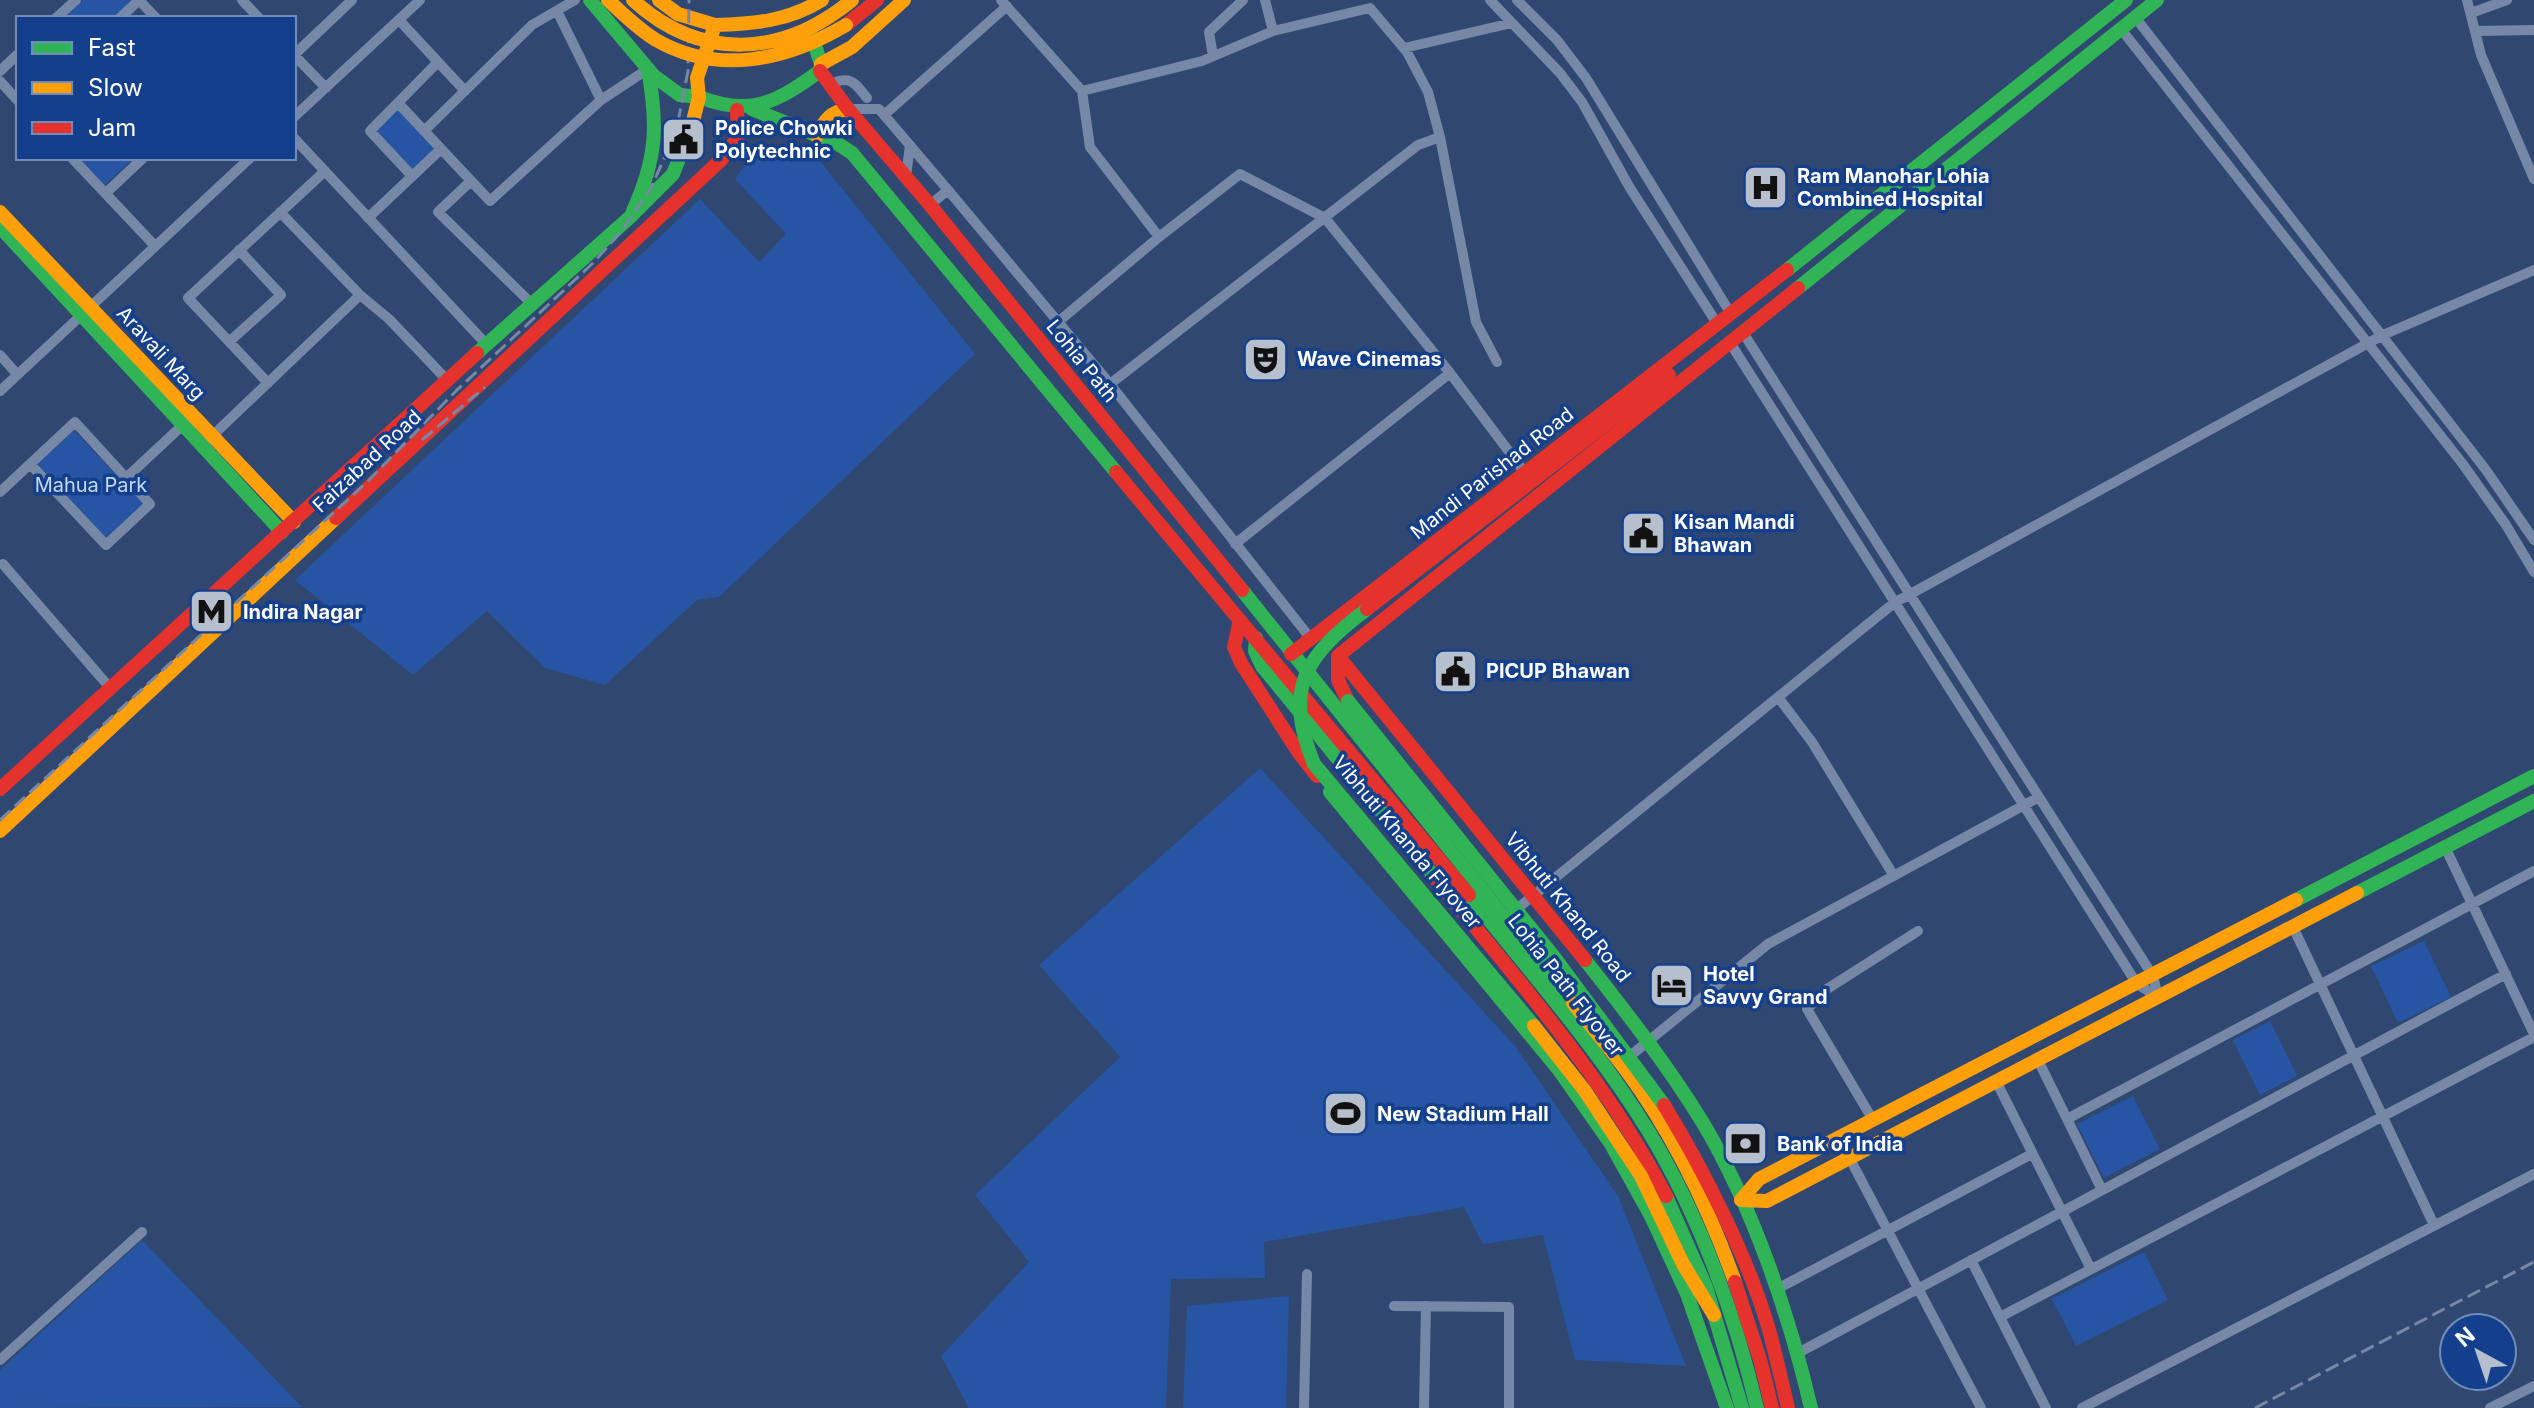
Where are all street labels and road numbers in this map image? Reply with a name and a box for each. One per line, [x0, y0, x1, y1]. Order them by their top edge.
street label: Aravali Marg [112, 301, 210, 405]
street label: Lohia Path [1041, 315, 1123, 407]
street label: Mandi Parishad Road [1406, 402, 1578, 544]
street label: Faizabad Road [308, 405, 426, 517]
street label: Vibhuti Khanda Flyover [1328, 751, 1487, 934]
street label: Vibhuti Khand Road [1500, 827, 1636, 987]
street label: Lohia Path Flyover [1503, 909, 1629, 1061]

